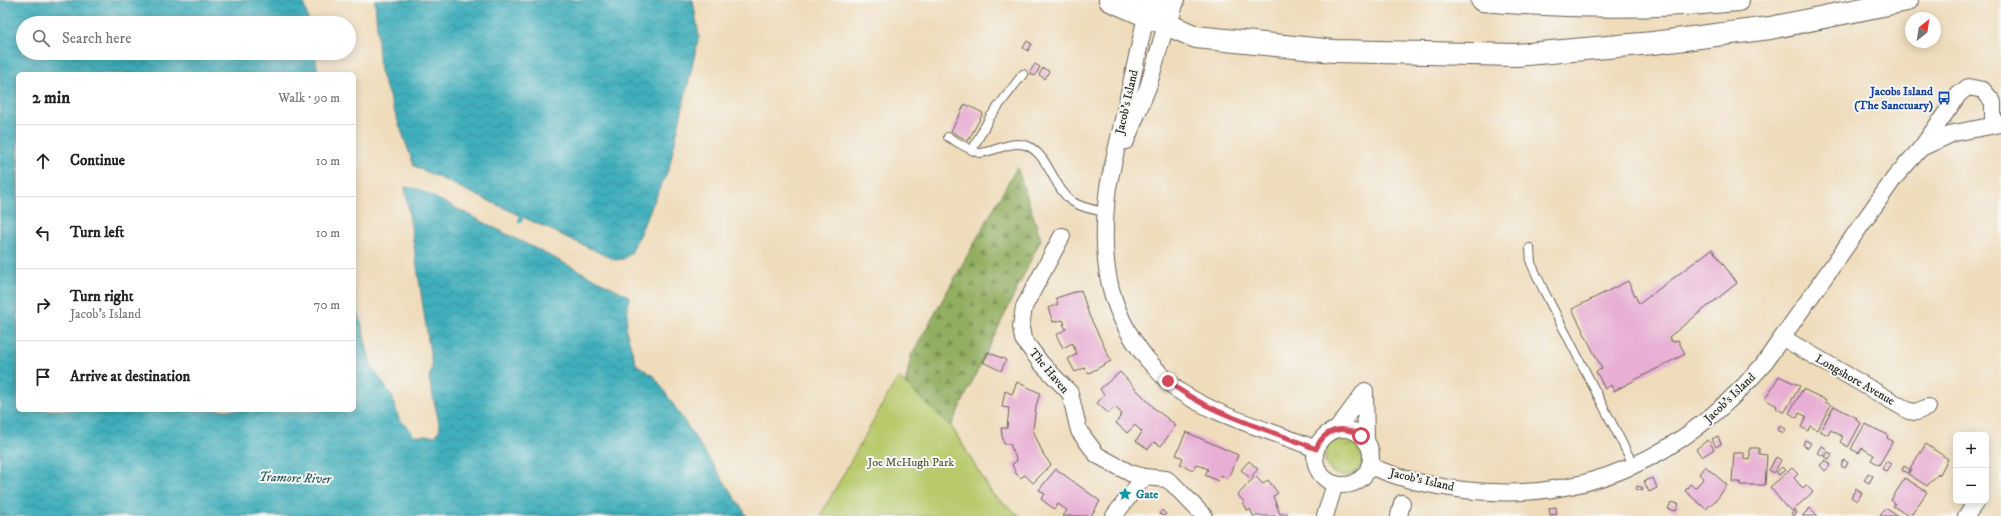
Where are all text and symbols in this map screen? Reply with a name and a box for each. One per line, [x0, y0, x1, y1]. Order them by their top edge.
north arrow [1905, 12, 1941, 48]
search box [16, 16, 356, 60]
icon: search [30, 27, 52, 49]
text: Search here [62, 29, 131, 48]
street label: Jacob's Island [1112, 68, 1142, 137]
place label: Jacobs Island (The Sanctuary) [1854, 84, 1934, 113]
text: 2 min [32, 87, 70, 109]
text: Walk · 90 m [278, 90, 340, 106]
bus stop icon: Jacobs Island (The Sanctuary) [1936, 90, 1952, 106]
icon: ahead [32, 150, 54, 172]
text: Continue [70, 151, 125, 170]
text: 10 m [316, 153, 340, 169]
icon: left [32, 222, 54, 244]
text: Turn left [70, 223, 124, 242]
text: 10 m [316, 225, 340, 241]
text: Turn right [70, 287, 133, 306]
icon: right [32, 294, 54, 316]
text: 70 m [314, 297, 340, 313]
text: Jacob's Island [70, 306, 141, 322]
street label: The Haven [1026, 345, 1073, 397]
street label: Longshore Avenue [1813, 351, 1897, 409]
icon: arrive [32, 366, 54, 388]
text: Arrive at destination [70, 367, 190, 386]
street label: Jacob's Island [1700, 370, 1759, 427]
route end [1159, 372, 1177, 390]
route start [1352, 427, 1370, 445]
map controls [1953, 432, 1989, 504]
button: + [1953, 432, 1989, 468]
park label: Joe McHugh Park [867, 455, 954, 470]
street label: Jacob's Island [1387, 465, 1456, 495]
button: − [1953, 468, 1989, 504]
water label: Tramore River [259, 469, 333, 487]
place icon: Gate [1117, 486, 1133, 502]
place label: Gate [1136, 487, 1158, 502]

